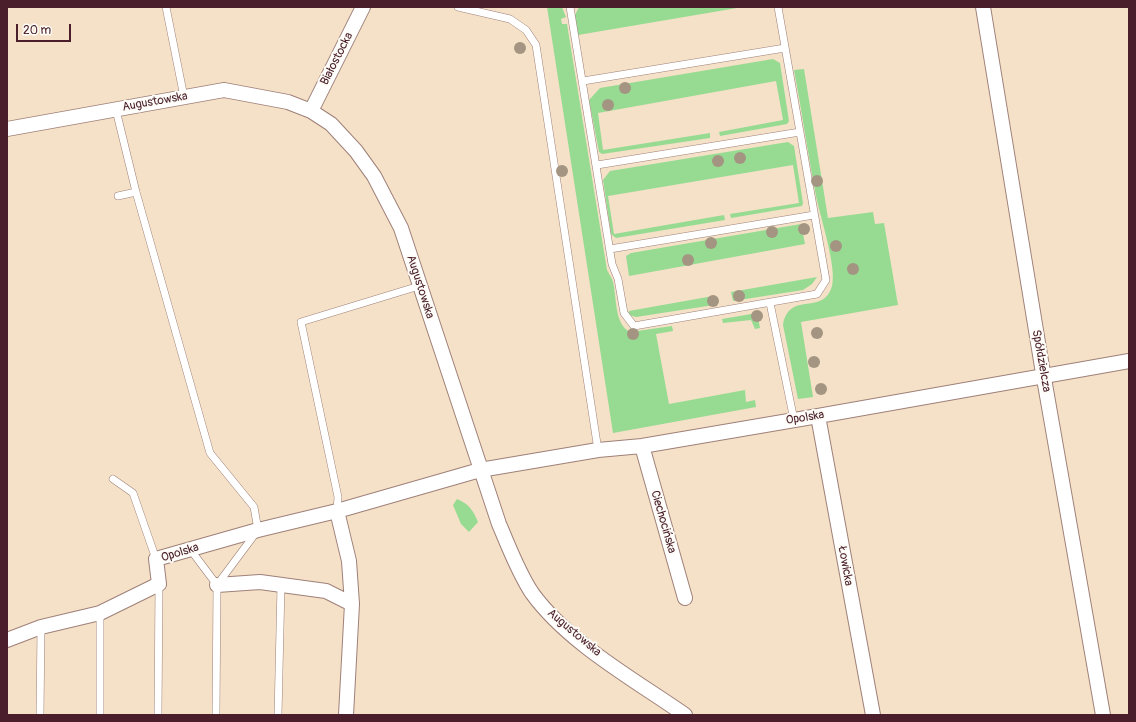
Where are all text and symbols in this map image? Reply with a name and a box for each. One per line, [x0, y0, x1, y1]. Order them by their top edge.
scale bar [18, 16, 73, 42]
text: 20 m [23, 23, 51, 38]
street label: Białostocka [318, 30, 356, 88]
street label: Augustowska [121, 89, 189, 115]
street label: Augustowska [403, 253, 437, 321]
street label: Spółdzielcza [1028, 329, 1054, 393]
street label: Opolska [785, 408, 825, 428]
street label: Ciechocińska [647, 489, 679, 555]
street label: Opolska [159, 540, 201, 566]
street label: Łowicka [834, 545, 856, 587]
street label: Augustowska [544, 606, 604, 660]

